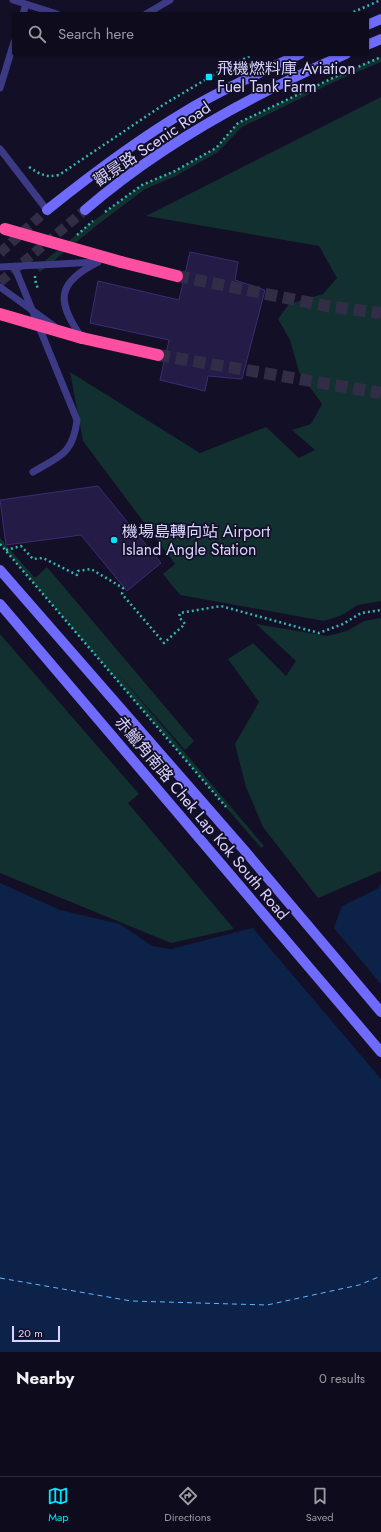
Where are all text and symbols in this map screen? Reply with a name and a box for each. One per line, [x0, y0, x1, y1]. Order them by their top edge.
search box [12, 12, 369, 56]
icon: search [26, 23, 48, 45]
text: Search here [58, 23, 134, 45]
place label: 飛機燃料庫 Aviation Fuel Tank Farm [217, 57, 356, 98]
marker: 飛機燃料庫 Aviation Fuel Tank Farm [204, 72, 214, 82]
street label: 觀景路 Scenic Road [89, 96, 215, 192]
place label: 機場島轉向站 Airport Island Angle Station [122, 520, 270, 561]
marker: 機場島轉向站 Airport Island Angle Station [109, 535, 119, 545]
street label: 赤鱲角南路 Chek Lap Kok South Road [110, 711, 294, 925]
scale bar [12, 1324, 60, 1343]
text: 20 m [18, 1325, 43, 1341]
text: Nearby [16, 1366, 74, 1390]
text: 0 results [319, 1369, 365, 1388]
tab: Map [47, 1485, 69, 1525]
tab: Directions [164, 1485, 211, 1525]
tab: Saved [306, 1485, 334, 1525]

